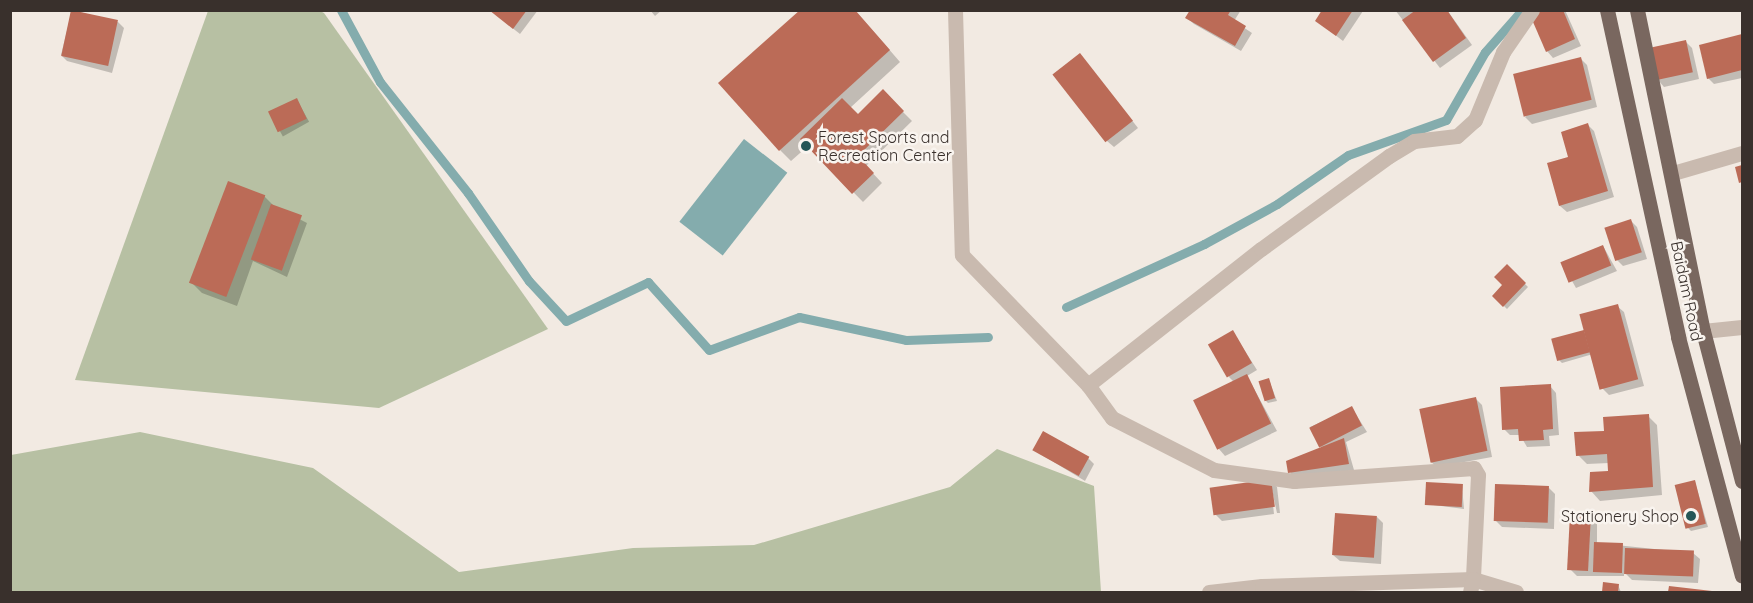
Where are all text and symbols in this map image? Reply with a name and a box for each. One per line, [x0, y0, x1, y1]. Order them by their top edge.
place label: Forest Sports and Recreation Center [818, 127, 952, 165]
marker: Forest Sports and Recreation Center [799, 139, 813, 153]
street label: Baidam Road [1667, 239, 1707, 343]
place label: Stationery Shop [1561, 506, 1679, 526]
marker: Stationery Shop [1684, 509, 1698, 523]

